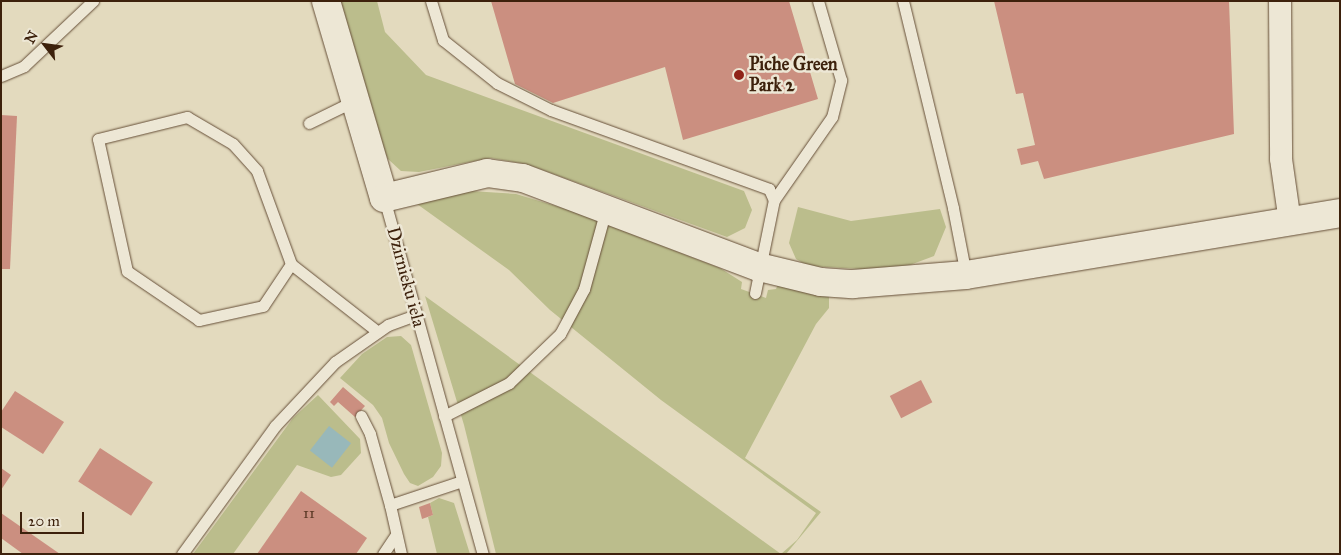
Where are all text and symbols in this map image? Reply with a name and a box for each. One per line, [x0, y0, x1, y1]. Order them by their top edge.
north arrow [20, 20, 70, 70]
text: N [21, 28, 42, 47]
place label: Piche Green Park 2 [749, 54, 838, 96]
marker: Piche Green Park 2 [733, 69, 745, 81]
street label: Dzirnieku iela [382, 224, 430, 330]
scale bar [22, 502, 86, 534]
house number: 11 [303, 505, 315, 523]
text: 20 m [28, 512, 60, 530]

